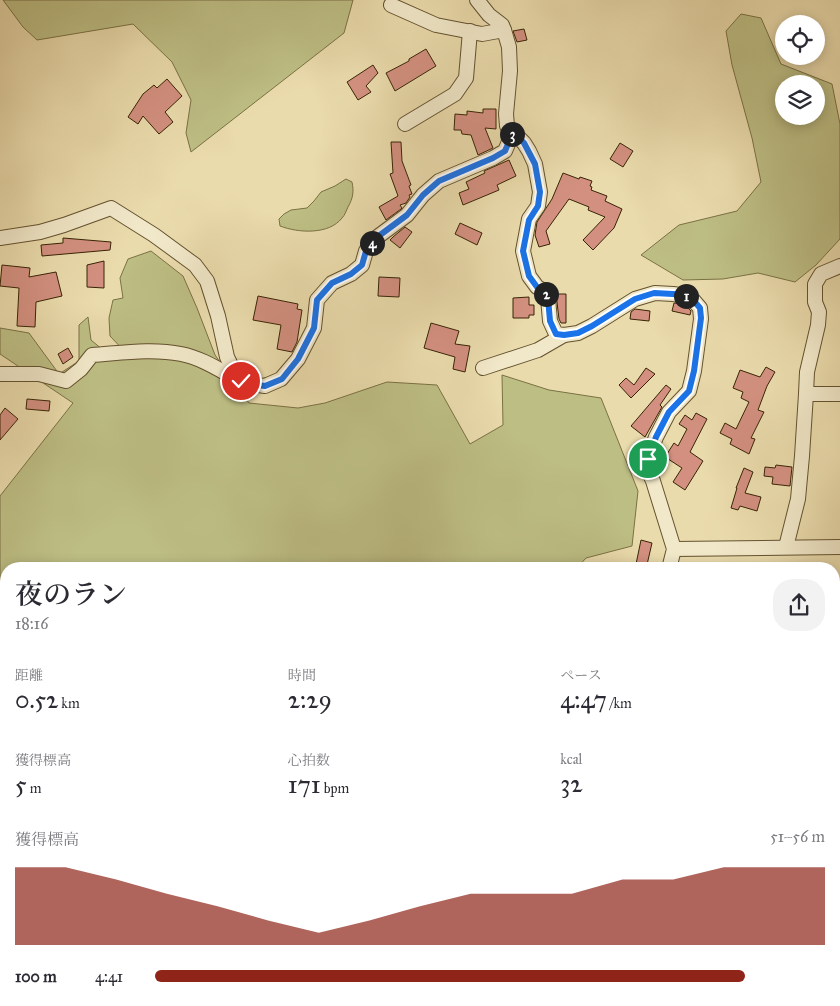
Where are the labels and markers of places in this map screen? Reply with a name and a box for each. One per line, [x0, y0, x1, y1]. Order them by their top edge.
pin: 3 [500, 122, 524, 146]
pin: 4 [360, 230, 384, 256]
pin: 2 [534, 282, 558, 306]
pin: 1 [674, 284, 698, 308]
pin [220, 360, 262, 402]
pin [627, 438, 669, 480]

